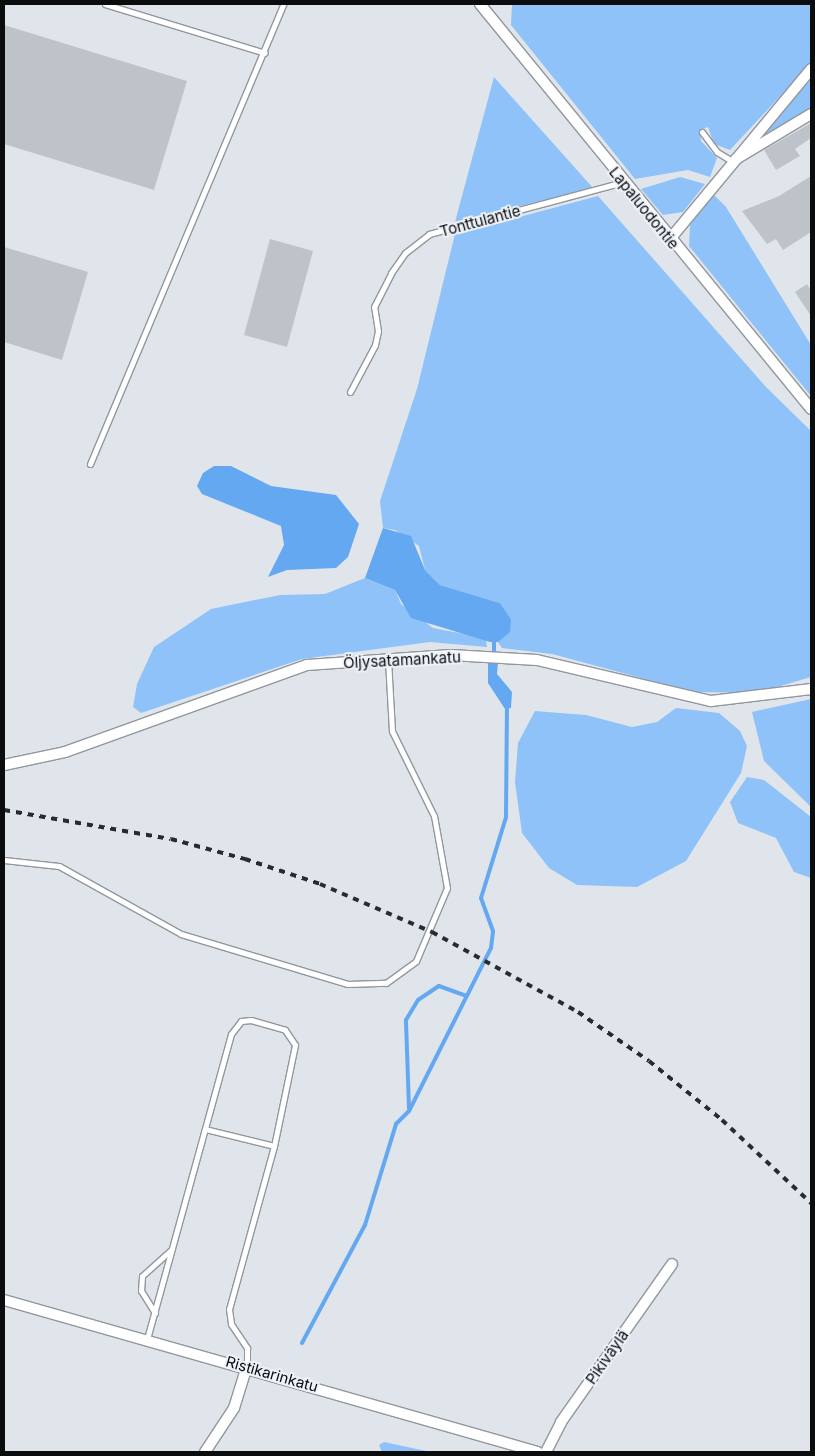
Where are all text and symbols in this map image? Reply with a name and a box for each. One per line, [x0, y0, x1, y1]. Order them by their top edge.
street label: Lapaluodontie [605, 163, 683, 253]
street label: Tonttulantie [438, 202, 522, 240]
street label: Öljysatamankatu [343, 648, 461, 672]
street label: Pikiväylä [582, 1326, 632, 1388]
street label: Ristikarinkatu [224, 1352, 320, 1396]

